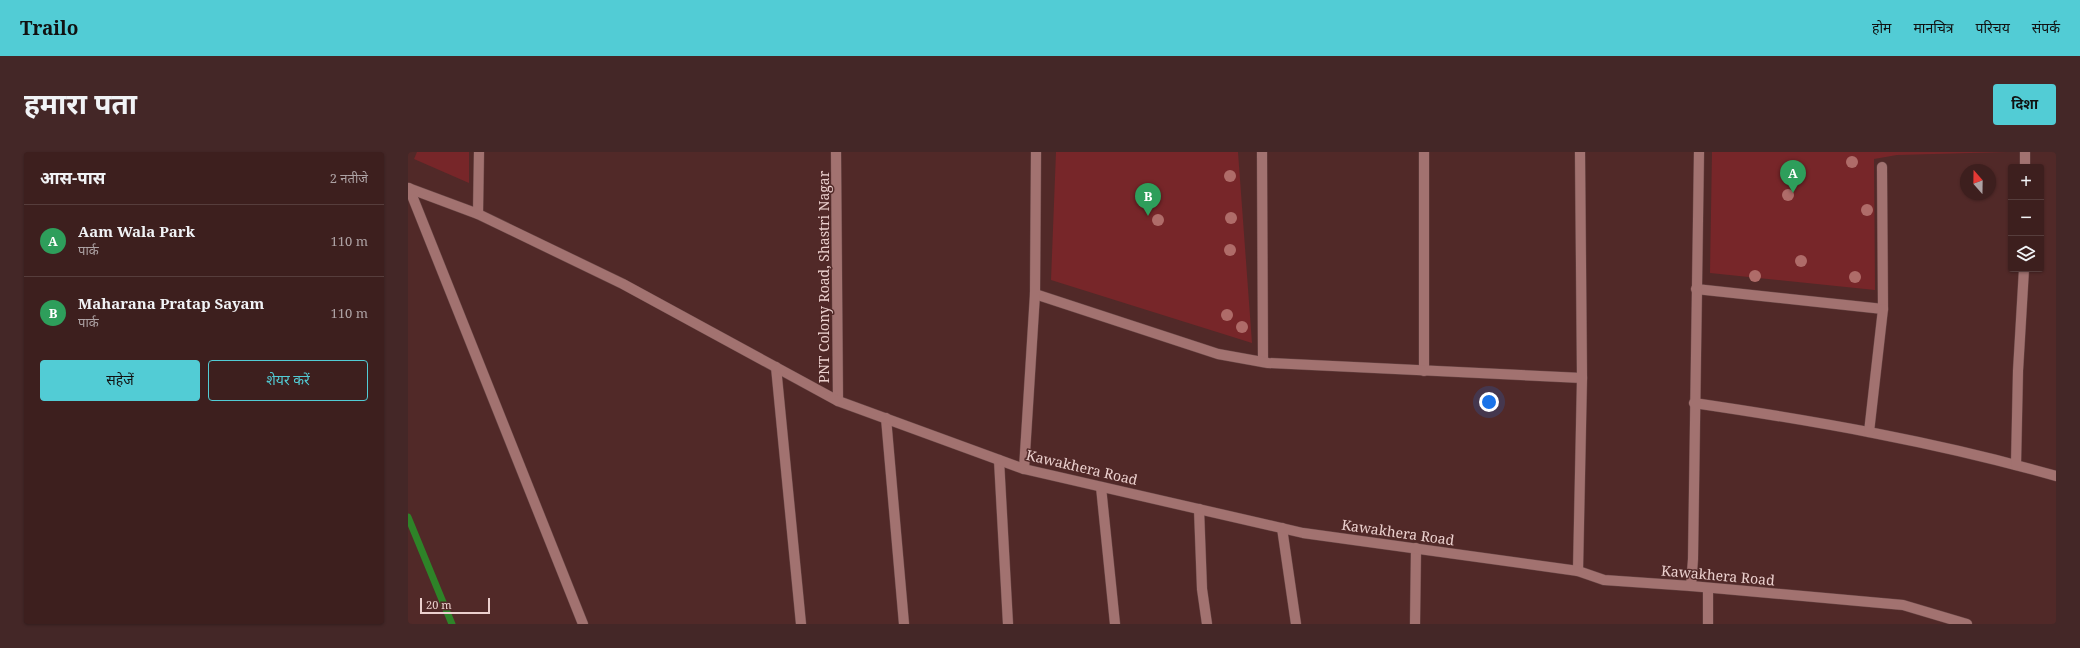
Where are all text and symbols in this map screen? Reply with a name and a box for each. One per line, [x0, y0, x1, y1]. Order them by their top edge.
text: Trailo [20, 15, 78, 41]
text: होम [1872, 18, 1891, 37]
text: मानचित्र [1913, 18, 1954, 37]
text: परिचय [1976, 18, 2010, 37]
text: संपर्क [2032, 18, 2060, 37]
text: हमारा पता [24, 84, 137, 122]
button: दिशा [1993, 84, 2056, 125]
pin: A [1780, 160, 1806, 193]
north arrow [1960, 164, 1996, 200]
map controls [2008, 164, 2044, 272]
button: + [2008, 164, 2044, 200]
text: आस-पास [40, 166, 105, 189]
text: 2 नतीजे [330, 169, 368, 187]
street label: PNT Colony Road, Shastri Nagar [814, 170, 833, 383]
pin: B [1135, 183, 1161, 216]
button: − [2008, 200, 2044, 236]
text: Aam Wala Park [78, 221, 195, 241]
text: A [48, 232, 58, 250]
text: 110 m [331, 232, 368, 250]
button: layers [2008, 236, 2044, 272]
text: पार्क [78, 241, 99, 259]
text: Maharana Pratap Sayam [78, 293, 264, 313]
text: B [49, 304, 57, 322]
text: 110 m [331, 304, 368, 322]
text: पार्क [78, 313, 99, 331]
button: सहेजें [40, 360, 200, 401]
button: शेयर करें [208, 360, 368, 401]
your location [1479, 392, 1499, 412]
street label: Kawakhera Road [1024, 445, 1140, 489]
street label: Kawakhera Road [1340, 515, 1456, 549]
street label: Kawakhera Road [1660, 561, 1776, 589]
scale bar [420, 596, 490, 615]
text: 20 m [426, 597, 452, 612]

